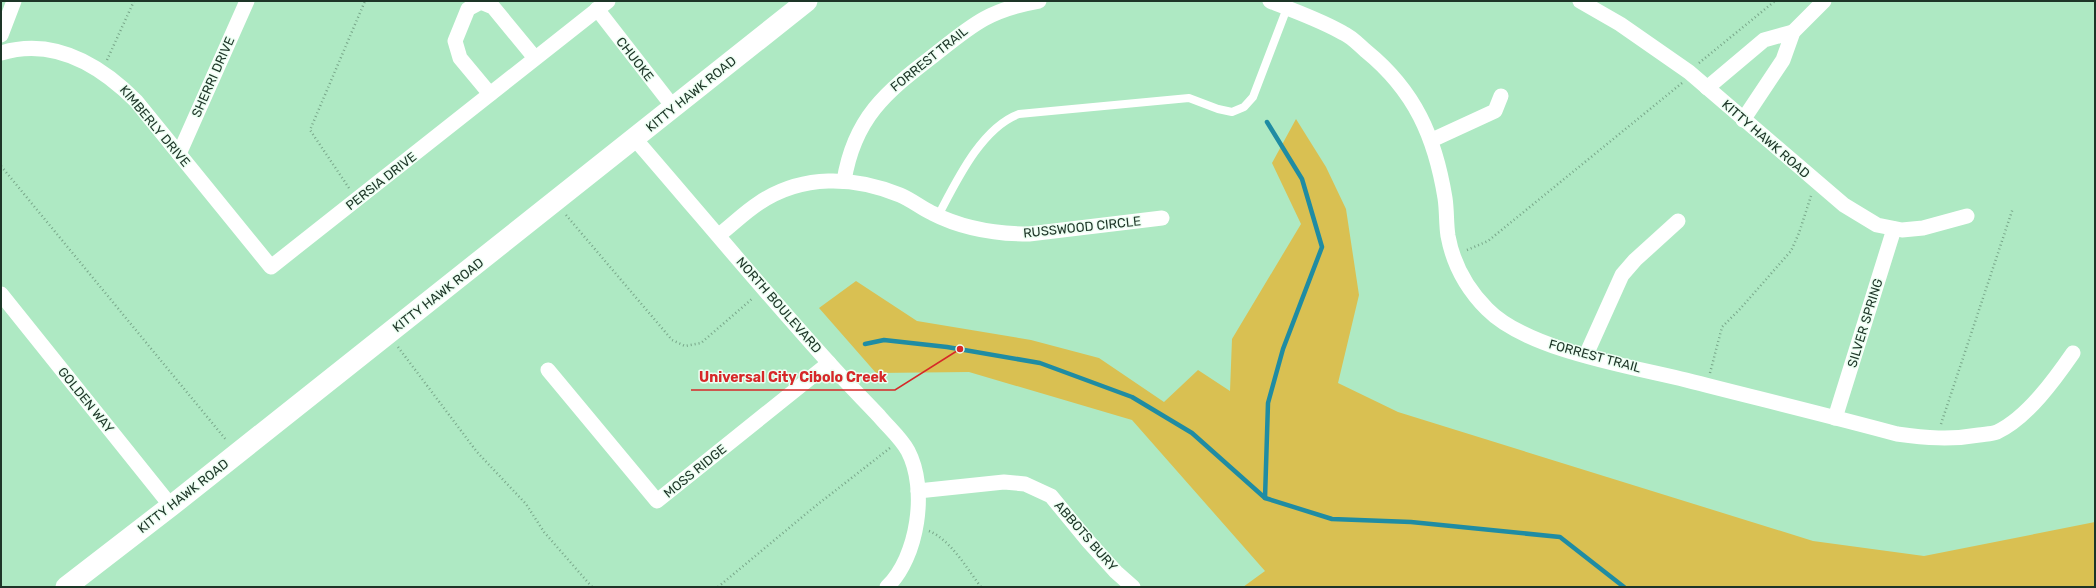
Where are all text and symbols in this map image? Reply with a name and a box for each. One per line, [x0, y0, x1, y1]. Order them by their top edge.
street label: FORREST TRAIL [887, 23, 971, 95]
street label: SHERRI DRIVE [189, 34, 237, 120]
street label: CHUOKE [613, 34, 657, 84]
street label: KITTY HAWK ROAD [643, 53, 739, 135]
street label: KIMBERLY DRIVE [117, 82, 193, 170]
street label: KITTY HAWK ROAD [1719, 97, 1813, 181]
street label: PERSIA DRIVE [343, 149, 419, 213]
street label: RUSSWOOD CIRCLE [1022, 213, 1142, 241]
street label: NORTH BOULEVARD [733, 254, 825, 356]
street label: KITTY HAWK ROAD [390, 255, 487, 335]
street label: SILVER SPRING [1844, 277, 1886, 369]
street label: FORREST TRAIL [1547, 336, 1643, 376]
street label: GOLDEN WAY [55, 364, 117, 436]
callout: Universal City Cibolo Creek [691, 364, 895, 390]
text: Universal City Cibolo Creek [699, 369, 888, 386]
street label: MOSS RIDGE [661, 441, 729, 501]
street label: KITTY HAWK ROAD [135, 456, 232, 536]
street label: ABBOTS BURY [1052, 498, 1121, 575]

